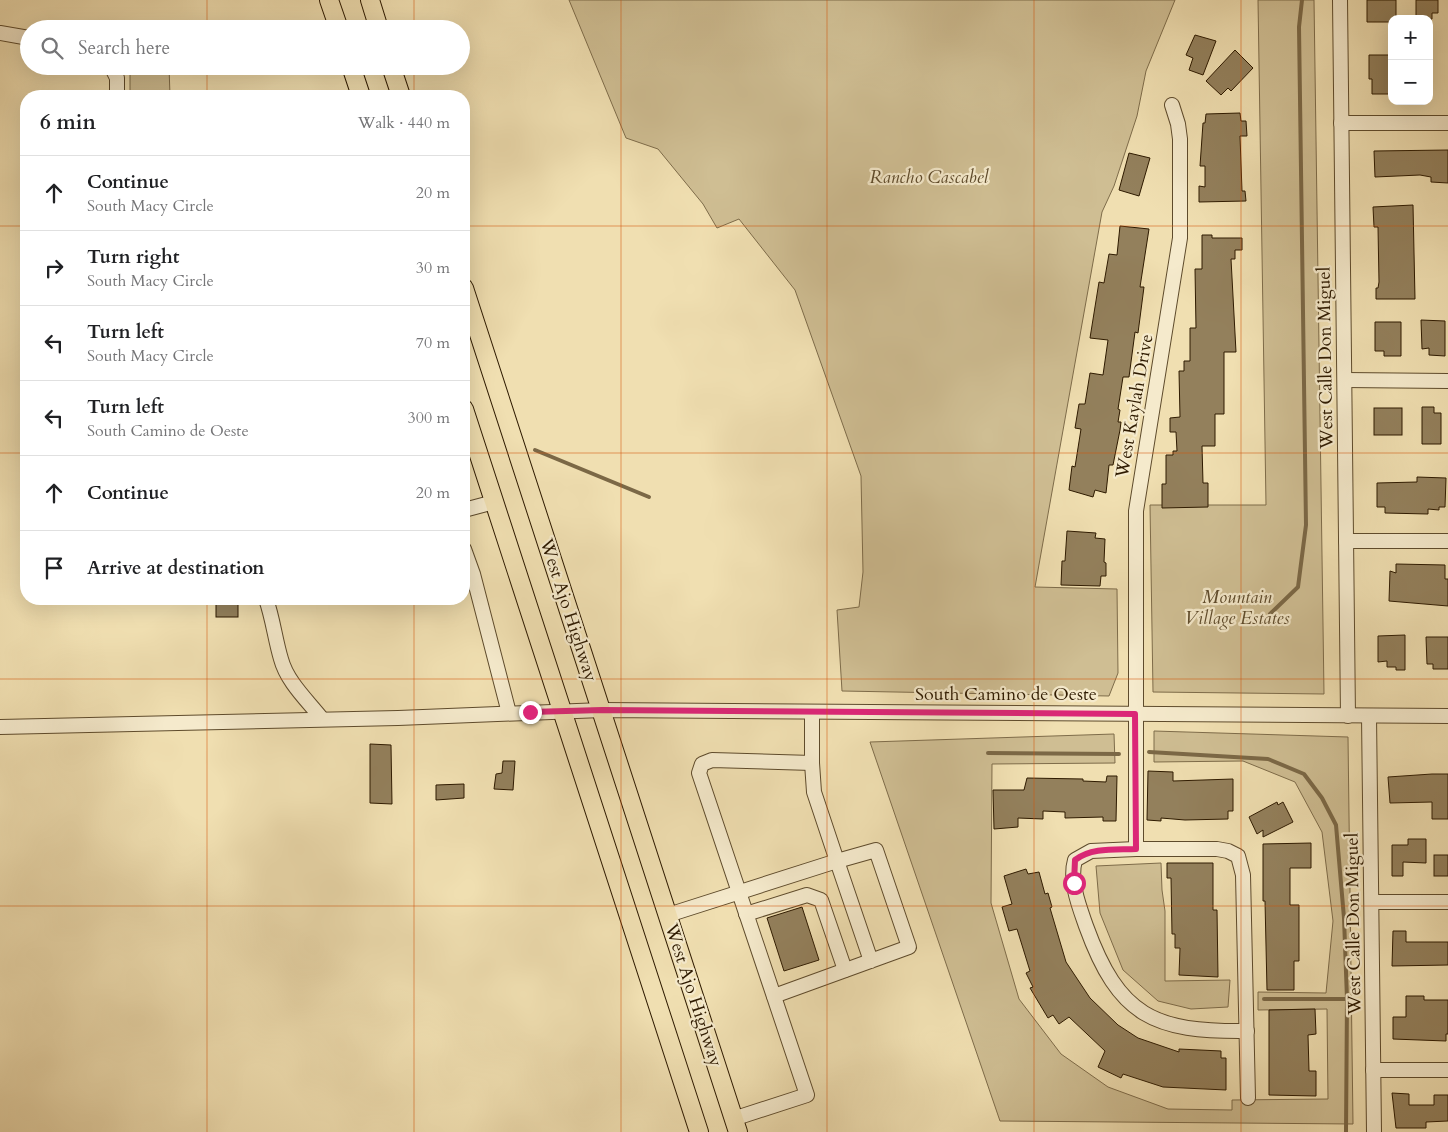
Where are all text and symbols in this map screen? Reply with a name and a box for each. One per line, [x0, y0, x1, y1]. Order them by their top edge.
map controls [1388, 15, 1433, 105]
button: + [1388, 15, 1433, 60]
search box [20, 20, 470, 75]
icon: search [38, 34, 66, 62]
text: Search here [78, 35, 170, 61]
button: − [1388, 60, 1433, 105]
text: 6 min [40, 108, 96, 137]
text: Walk · 440 m [358, 112, 450, 134]
park label: Rancho Cascabel [869, 165, 990, 190]
text: Continue [87, 169, 169, 195]
icon: ahead [40, 179, 68, 207]
text: 20 m [416, 182, 450, 204]
text: South Macy Circle [87, 195, 214, 217]
text: Turn right [87, 244, 179, 270]
icon: right [40, 254, 68, 282]
text: 30 m [416, 257, 450, 279]
street label: West Calle Don Miguel [1311, 266, 1340, 450]
text: South Macy Circle [87, 270, 214, 292]
text: Turn left [87, 319, 164, 345]
icon: left [40, 329, 68, 357]
text: 70 m [416, 332, 450, 354]
street label: West Kaylah Drive [1109, 332, 1159, 481]
text: South Macy Circle [87, 345, 214, 367]
text: Turn left [87, 394, 164, 420]
icon: left [40, 404, 68, 432]
text: 300 m [408, 407, 450, 429]
text: South Camino de Oeste [87, 420, 249, 442]
icon: ahead [40, 479, 68, 507]
text: Continue [87, 480, 169, 506]
text: 20 m [416, 482, 450, 504]
street label: West Ajo Highway [533, 535, 604, 685]
icon: arrive [40, 554, 68, 582]
text: Arrive at destination [87, 555, 264, 581]
park label: Mountain Village Estates [1184, 585, 1290, 631]
street label: South Camino de Oeste [915, 682, 1097, 707]
route end [519, 701, 542, 724]
street label: West Calle Don Miguel [1339, 832, 1368, 1016]
route start [1063, 872, 1086, 895]
street label: West Ajo Highway [658, 920, 729, 1070]

